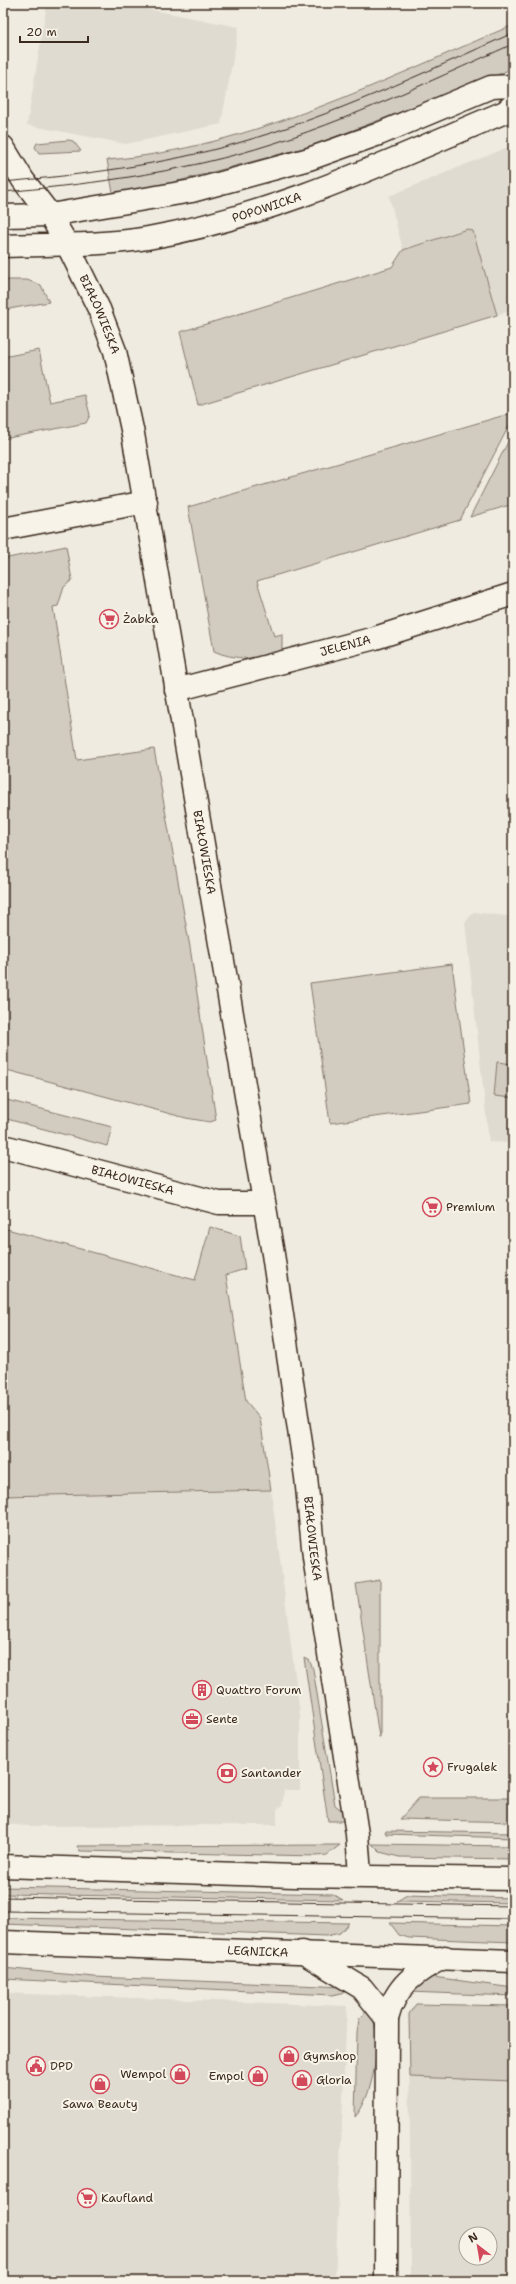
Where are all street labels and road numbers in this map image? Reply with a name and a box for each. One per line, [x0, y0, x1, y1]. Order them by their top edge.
street label: POPOWICKA [230, 188, 304, 226]
street label: BIAŁOWIESKA [75, 272, 124, 357]
street label: JELENIA [318, 631, 373, 660]
street label: BIAŁOWIESKA [189, 809, 219, 896]
street label: BIAŁOWIESKA [89, 1162, 176, 1199]
street label: BIAŁOWIESKA [300, 1496, 326, 1582]
street label: LEGNICKA [227, 1942, 289, 1961]

